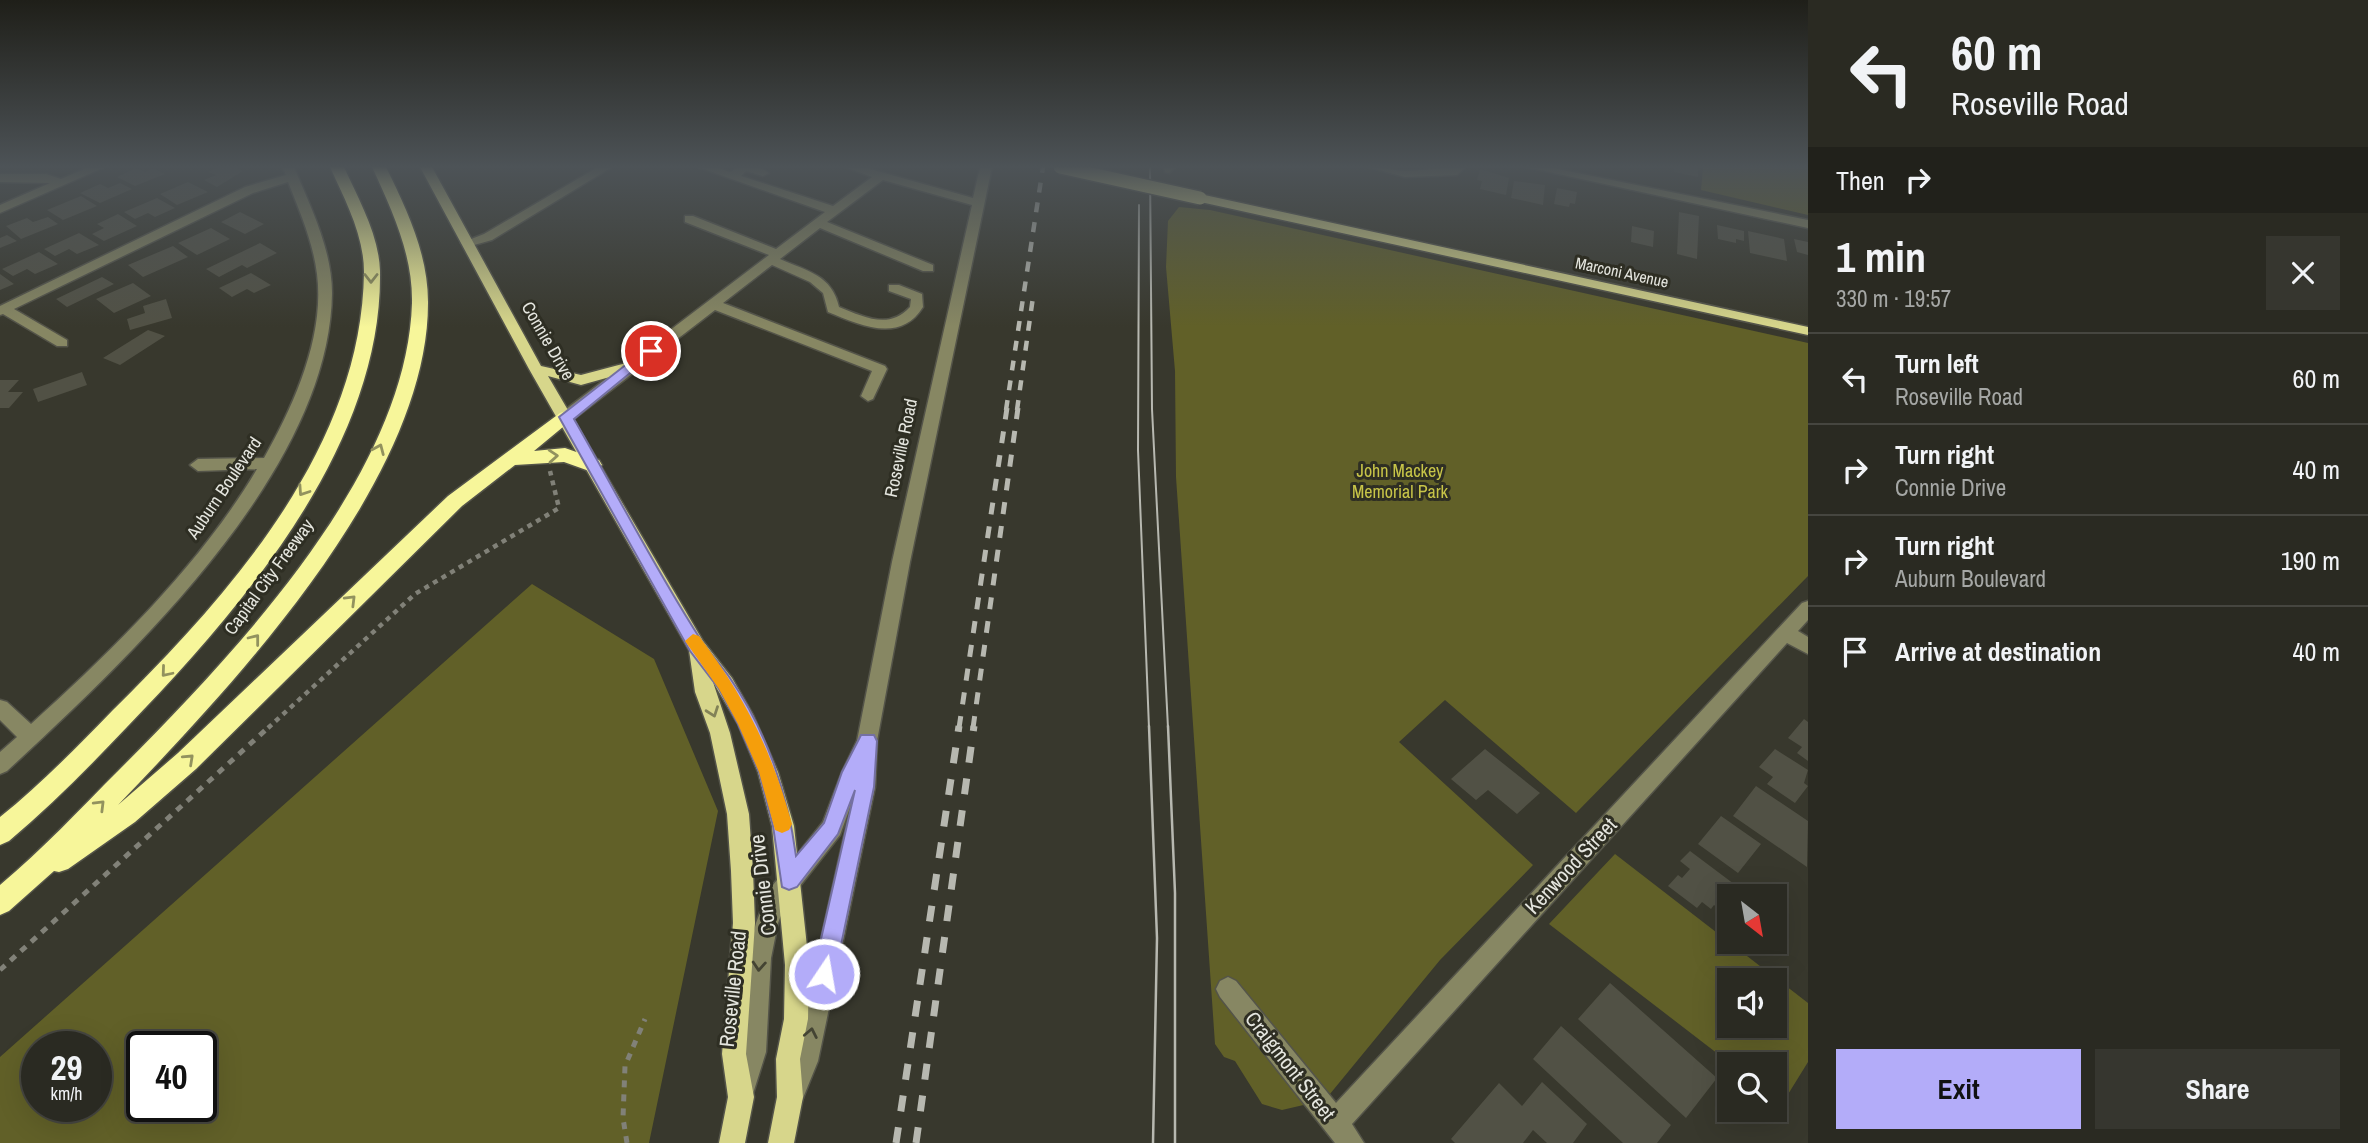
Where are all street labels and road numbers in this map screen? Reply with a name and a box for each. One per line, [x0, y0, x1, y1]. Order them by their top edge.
street label: Marconi Avenue [1573, 251, 1671, 293]
street label: Connie Drive [516, 297, 581, 385]
street label: Roseville Road [878, 396, 923, 499]
street label: Auburn Boulevard [180, 432, 267, 545]
street label: Capital City Freeway [218, 513, 320, 640]
street label: Kenwood Street [1518, 811, 1623, 920]
street label: Connie Drive [742, 833, 783, 937]
street label: Roseville Road [712, 929, 753, 1049]
street label: Craigmont Street [1239, 1005, 1342, 1126]

